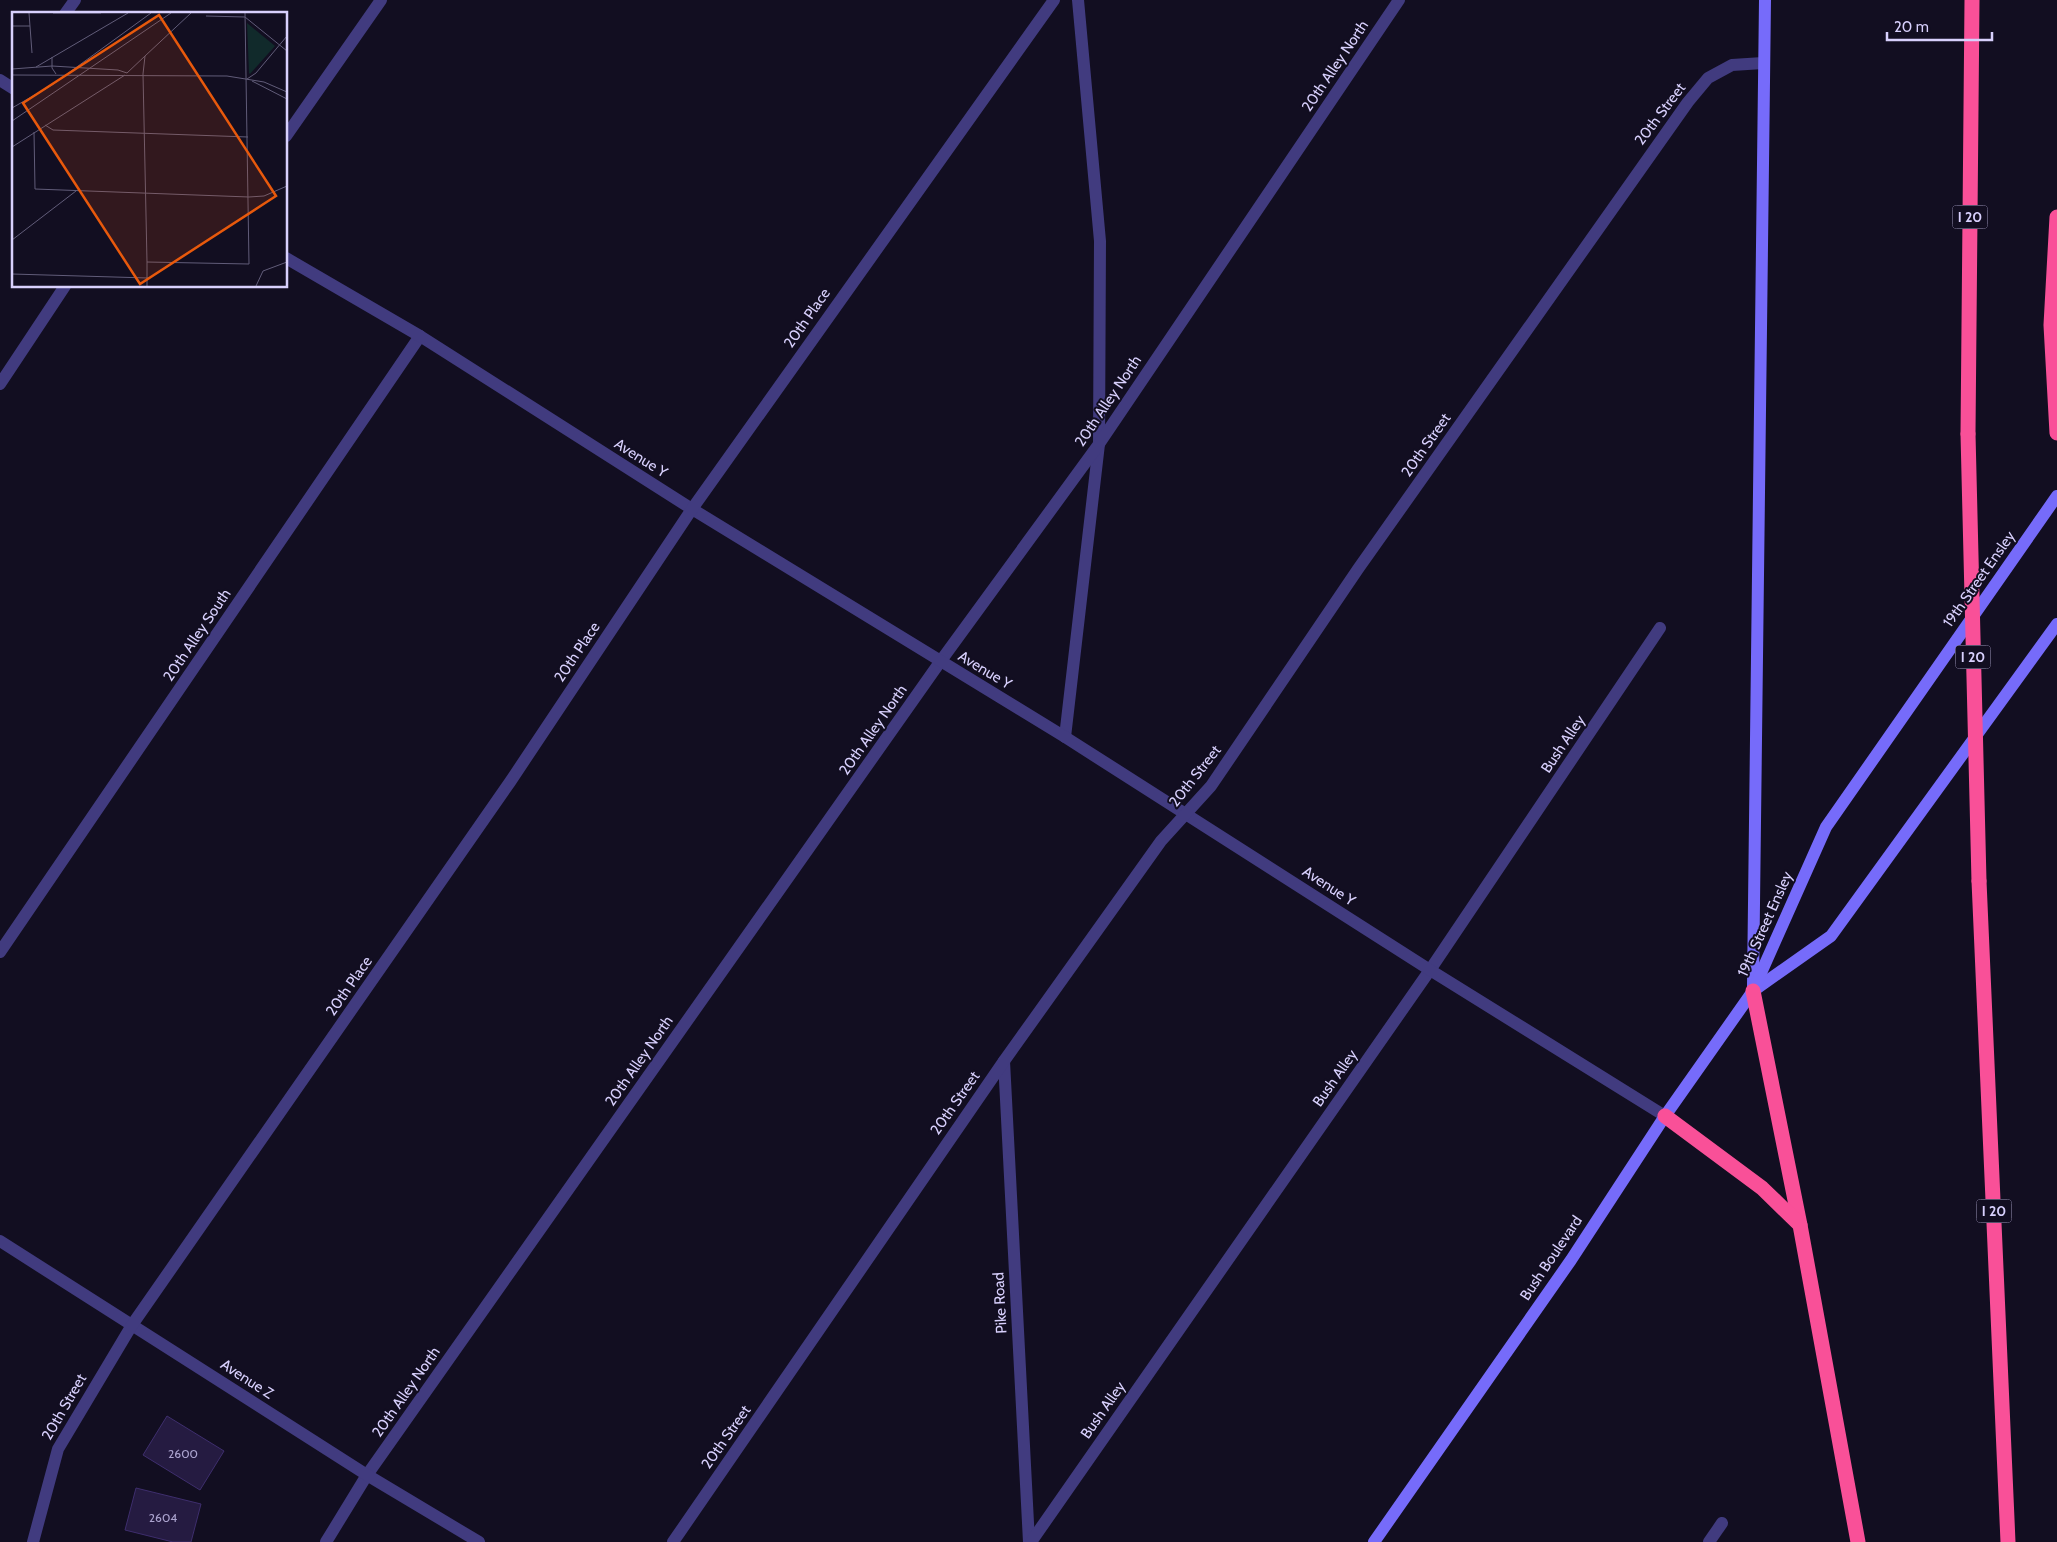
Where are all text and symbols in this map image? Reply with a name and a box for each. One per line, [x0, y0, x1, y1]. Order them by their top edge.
scale bar [1887, 10, 1992, 42]
inset map [12, 12, 288, 288]
street label: 20th Alley North [1298, 17, 1372, 115]
text: 20 m [1894, 18, 1929, 36]
street label: 20th Street [1631, 79, 1689, 149]
road number: I 20 [1952, 206, 1988, 228]
street label: 20th Place [780, 285, 834, 351]
street label: 20th Alley North [1071, 352, 1145, 450]
street label: 20th Street [1398, 410, 1454, 480]
street label: Avenue Y [611, 435, 671, 482]
street label: 19th Street Ensley [1939, 527, 2019, 631]
street label: 20th Alley South [159, 585, 235, 685]
street label: 20th Place [550, 618, 604, 685]
road number: I 20 [1956, 646, 1990, 669]
street label: Avenue Y [955, 647, 1016, 693]
street label: 20th Alley North [835, 681, 911, 779]
street label: Bush Alley [1537, 711, 1589, 776]
street label: 20th Street [1165, 742, 1225, 810]
street label: Avenue Y [1299, 862, 1359, 910]
street label: 19th Street Ensley [1734, 868, 1796, 979]
street label: 20th Place [322, 953, 376, 1019]
street label: 20th Alley North [601, 1012, 677, 1110]
street label: Bush Alley [1309, 1046, 1361, 1110]
street label: 20th Street [927, 1068, 983, 1138]
road number: I 20 [1976, 1200, 2012, 1222]
street label: Bush Boulevard [1516, 1212, 1586, 1304]
street label: Pike Road [989, 1272, 1011, 1334]
street label: 20th Alley North [368, 1343, 444, 1441]
street label: Avenue Z [217, 1355, 277, 1403]
street label: 20th Street [38, 1371, 90, 1443]
street label: Bush Alley [1077, 1378, 1129, 1442]
street label: 20th Street [698, 1402, 754, 1472]
house number: 2600 [168, 1446, 198, 1461]
house number: 2604 [149, 1510, 177, 1525]

